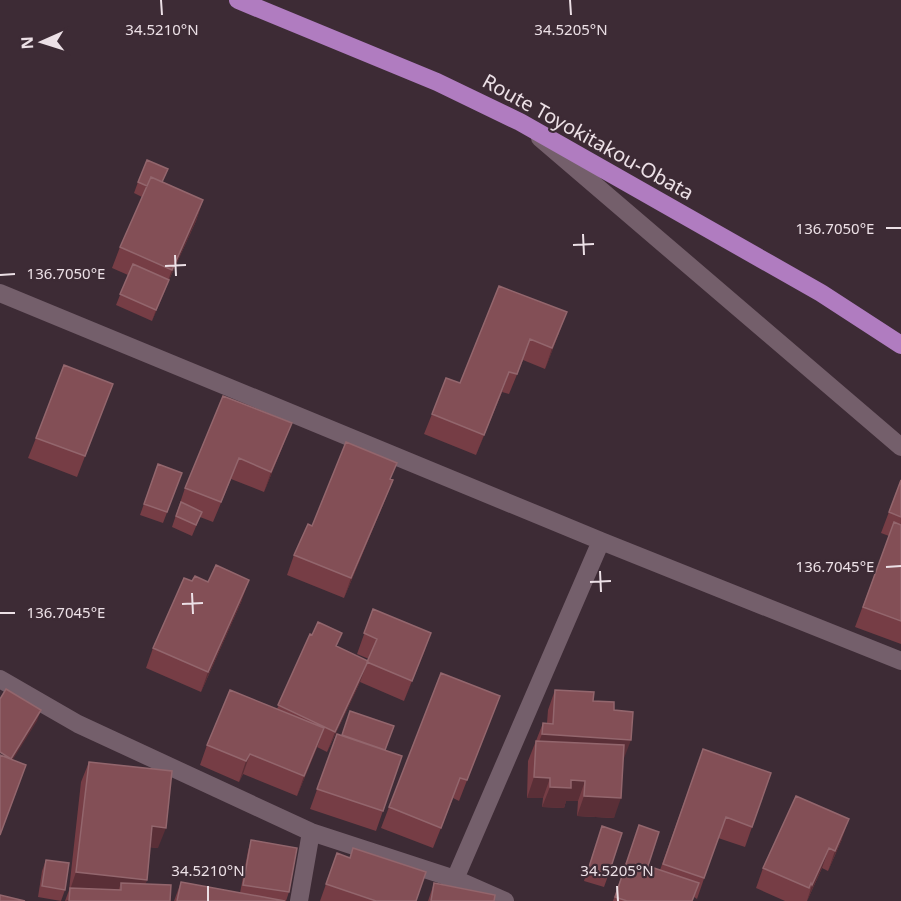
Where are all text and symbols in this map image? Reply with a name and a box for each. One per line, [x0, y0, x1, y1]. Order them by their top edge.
north arrow [12, 12, 72, 72]
text: 34.5210°N [125, 19, 199, 39]
text: 34.5205°N [534, 19, 608, 39]
text: N [16, 36, 38, 50]
street label: Route Toyokitakou-Obata [478, 67, 699, 206]
text: 136.7050°E [796, 218, 874, 238]
text: 136.7050°E [27, 263, 105, 283]
text: 136.7045°E [796, 556, 874, 576]
text: 136.7045°E [27, 602, 105, 622]
text: 34.5210°N [171, 860, 245, 880]
text: 34.5205°N [580, 860, 654, 880]

